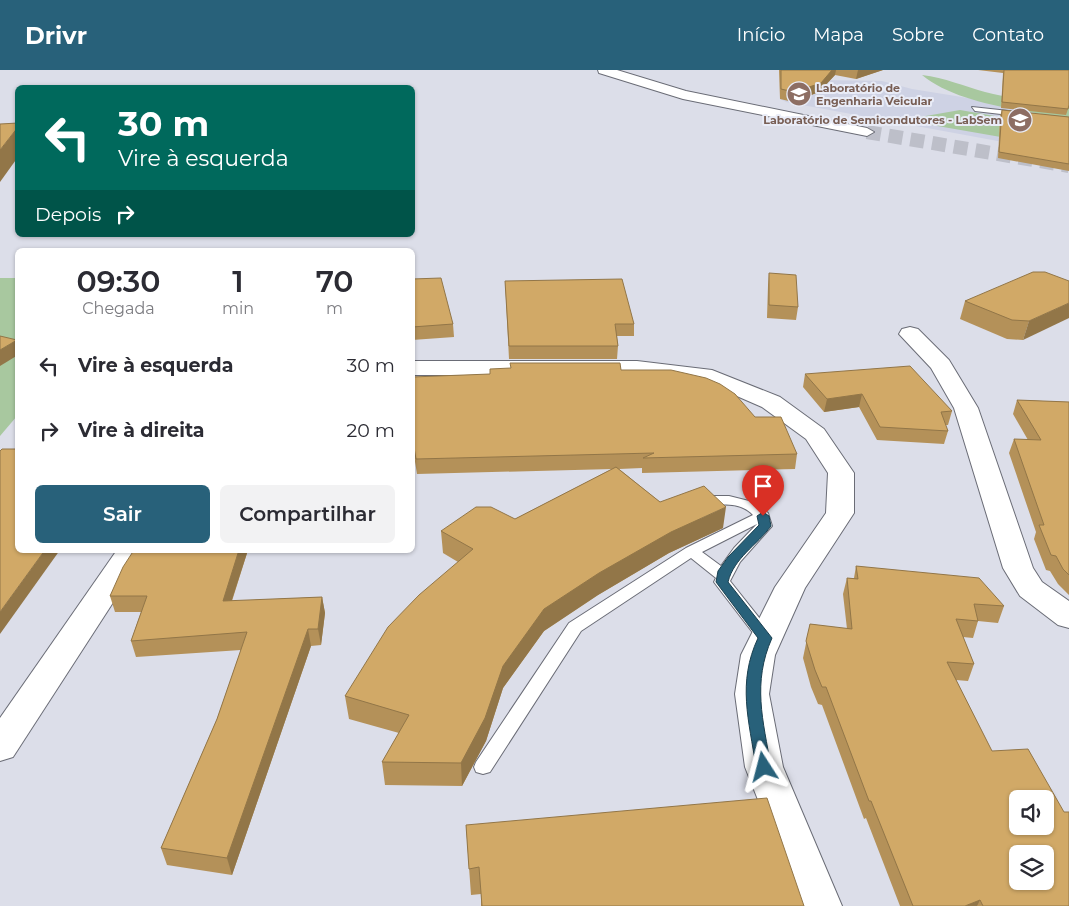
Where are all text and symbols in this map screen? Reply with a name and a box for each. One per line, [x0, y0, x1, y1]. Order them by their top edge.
text: Drivr [25, 21, 87, 50]
text: Início [737, 24, 785, 46]
text: Mapa [813, 24, 864, 46]
text: Sobre [892, 24, 944, 46]
text: Contato [972, 24, 1044, 46]
school or university icon: Laboratório de Engenharia Veicular [786, 81, 812, 107]
place label: Laboratório de Engenharia Veicular [816, 81, 933, 108]
text: 30 m [118, 102, 209, 145]
icon: left [35, 105, 100, 170]
school or university icon: Laboratório de Semicondutores - LabSem [1007, 107, 1033, 133]
place label: Laboratório de Semicondutores - LabSem [763, 113, 1002, 127]
text: Vire à esquerda [118, 145, 289, 172]
icon: right [111, 200, 139, 228]
text: Depois [35, 203, 101, 226]
text: 09:30 [77, 263, 161, 300]
text: 1 [232, 263, 244, 300]
text: 70 [316, 263, 353, 300]
text: Chegada [82, 299, 155, 318]
text: min [222, 299, 254, 318]
text: m [326, 299, 343, 318]
icon: left [35, 352, 63, 380]
text: Vire à esquerda [78, 354, 233, 377]
text: 30 m [347, 354, 395, 377]
icon: right [35, 417, 63, 445]
text: Vire à direita [78, 419, 205, 442]
text: 20 m [347, 419, 395, 442]
pin [742, 465, 784, 516]
icon: arrive [749, 472, 777, 500]
button: Sair [35, 485, 210, 543]
button: Compartilhar [220, 485, 395, 543]
position arrow [737, 740, 789, 792]
map controls [1009, 790, 1054, 890]
button: sound [1009, 790, 1054, 835]
button: layers [1009, 845, 1054, 890]

